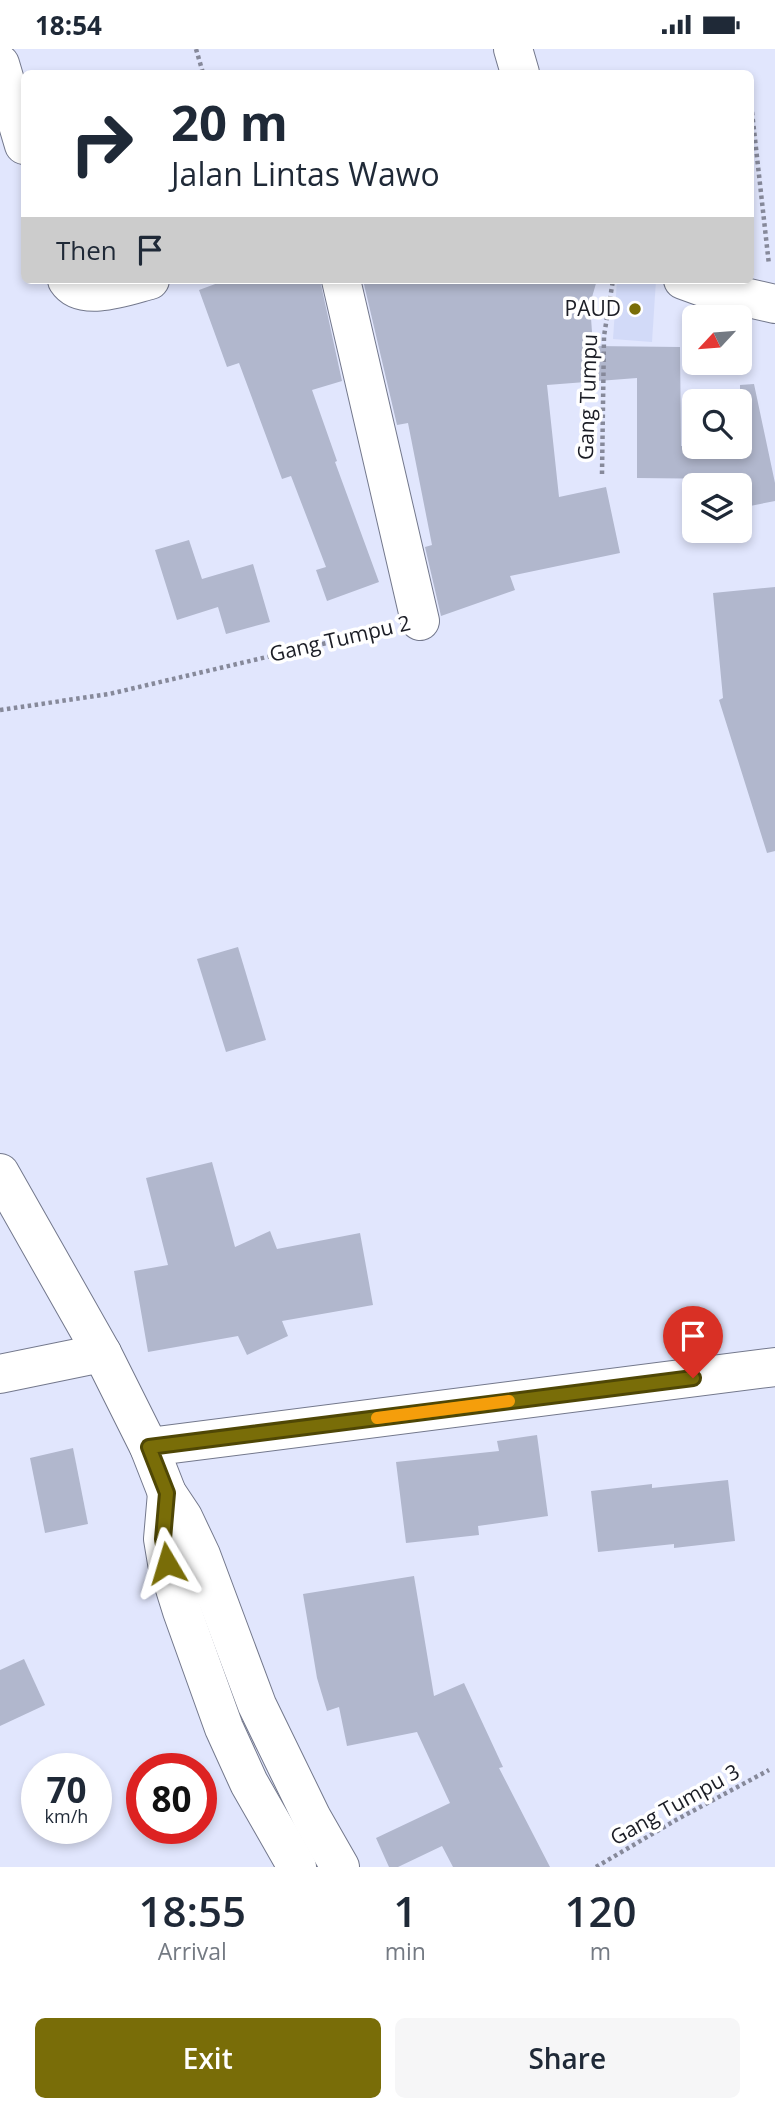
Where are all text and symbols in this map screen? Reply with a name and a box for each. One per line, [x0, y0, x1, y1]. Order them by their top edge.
text: 18:54 [35, 7, 102, 43]
text: 20 m [171, 89, 288, 155]
icon: right [56, 98, 147, 189]
text: Jalan Lintas Wawo [171, 152, 440, 195]
icon: arrive [131, 231, 169, 269]
text: Then [56, 232, 117, 268]
place label: PAUD [565, 294, 621, 322]
marker: PAUD [627, 301, 643, 317]
north arrow [682, 305, 752, 375]
map controls [682, 305, 752, 543]
street label: Gang Tumpu [571, 333, 603, 461]
button: search [682, 389, 752, 459]
button: layers [682, 473, 752, 543]
street label: Gang Tumpu 2 [267, 608, 413, 668]
pin [663, 1306, 723, 1378]
icon: arrive [674, 1317, 712, 1355]
position arrow [130, 1526, 204, 1600]
speed limit sign: 80 [126, 1753, 217, 1844]
street label: Gang Tumpu 3 [605, 1757, 744, 1851]
text: 70 [46, 1766, 87, 1813]
text: km/h [45, 1804, 88, 1828]
text: 18:55 [139, 1882, 246, 1939]
text: 1 [393, 1882, 417, 1939]
text: 120 [564, 1882, 636, 1939]
text: Arrival [158, 1935, 227, 1967]
text: min [385, 1935, 426, 1967]
text: m [590, 1935, 611, 1967]
button: Exit [35, 2018, 381, 2098]
button: Share [395, 2018, 740, 2098]

